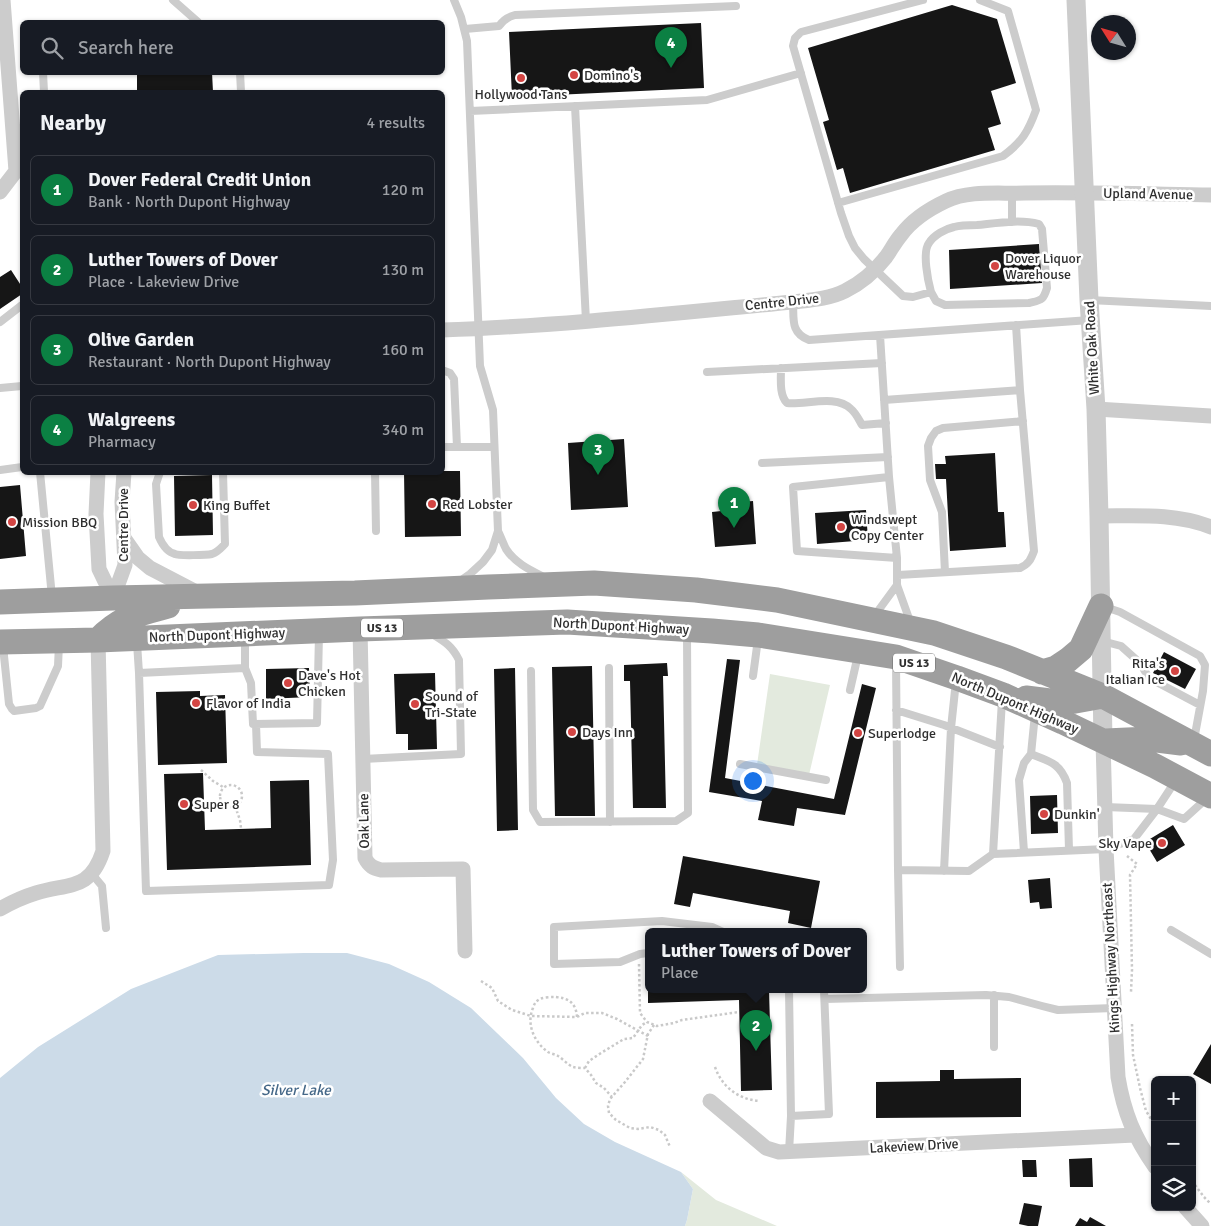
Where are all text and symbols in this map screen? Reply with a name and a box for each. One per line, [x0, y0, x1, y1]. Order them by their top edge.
north arrow [1091, 15, 1136, 60]
search box [20, 20, 445, 75]
pin: 4 [655, 27, 687, 68]
icon: search [38, 34, 66, 62]
text: Search here [78, 36, 174, 60]
place label: Domino's [584, 67, 639, 84]
marker: Domino's [568, 69, 580, 81]
marker: Hollywood Tans [515, 72, 527, 84]
place label: Hollywood Tans [475, 86, 567, 103]
text: Nearby [40, 110, 106, 136]
text: 4 results [366, 113, 425, 133]
text: Dover Federal Credit Union [88, 168, 311, 192]
text: 1 [53, 180, 61, 200]
text: 120 m [382, 180, 424, 200]
street label: Upland Avenue [1103, 185, 1193, 203]
text: Bank · North Dupont Highway [88, 192, 290, 212]
text: Luther Towers of Dover [88, 248, 278, 272]
place label: Dover Liquor Warehouse [1005, 250, 1082, 283]
text: 2 [53, 260, 61, 280]
text: 130 m [382, 260, 424, 280]
marker: Dover Liquor Warehouse [989, 260, 1001, 272]
text: Place · Lakeview Drive [88, 272, 239, 292]
street label: Centre Drive [744, 290, 820, 314]
street label: White Oak Road [1081, 300, 1103, 396]
text: Olive Garden [88, 328, 194, 352]
text: 3 [53, 340, 61, 360]
text: 160 m [382, 340, 424, 360]
text: Restaurant · North Dupont Highway [88, 352, 331, 372]
text: Walgreens [88, 408, 175, 432]
text: 4 [53, 420, 61, 440]
text: 340 m [382, 420, 424, 440]
text: Pharmacy [88, 432, 156, 452]
pin: 3 [582, 434, 614, 475]
pin: 1 [718, 487, 750, 528]
street label: Centre Drive [115, 488, 132, 562]
place label: Red Lobster [442, 496, 513, 513]
place label: King Buffet [203, 497, 270, 514]
marker: Red Lobster [426, 498, 438, 510]
marker: King Buffet [187, 499, 199, 511]
place label: Windswept Copy Center [851, 511, 924, 544]
place label: Mission BBQ [22, 514, 97, 531]
marker: Mission BBQ [6, 516, 18, 528]
marker: Windswept Copy Center [835, 521, 847, 533]
street label: North Dupont Highway [552, 614, 690, 638]
road number: US 13 [361, 618, 403, 638]
street label: North Dupont Highway [149, 624, 286, 646]
road number: US 13 [893, 654, 935, 672]
place label: Rita's Italian Ice [1106, 655, 1165, 688]
marker: Rita's Italian Ice [1169, 665, 1181, 677]
place label: Dave's Hot Chicken [298, 667, 361, 700]
street label: North Dupont Highway [949, 669, 1081, 738]
marker: Dave's Hot Chicken [282, 677, 294, 689]
place label: Sound of Tri-State [425, 688, 479, 721]
place label: Flavor of India [206, 695, 291, 712]
marker: Flavor of India [190, 697, 202, 709]
marker: Sound of Tri-State [409, 698, 421, 710]
place label: Days Inn [582, 724, 633, 741]
place label: Superlodge [868, 725, 936, 742]
marker: Days Inn [566, 726, 578, 738]
marker: Superlodge [852, 727, 864, 739]
your location [740, 768, 766, 794]
street label: Oak Lane [355, 793, 373, 849]
place label: Super 8 [194, 796, 240, 813]
marker: Super 8 [178, 798, 190, 810]
place label: Dunkin' [1054, 806, 1100, 823]
marker: Dunkin' [1038, 808, 1050, 820]
place label: Sky Vape [1099, 835, 1152, 852]
marker: Sky Vape [1156, 837, 1168, 849]
street label: Kings Highway Northeast [1099, 882, 1123, 1034]
popup [645, 928, 867, 993]
text: Luther Towers of Dover [661, 939, 851, 963]
text: Place [661, 963, 698, 983]
pin: 2 [740, 1010, 772, 1051]
map controls [1151, 1076, 1196, 1211]
button: + [1151, 1076, 1196, 1121]
water label: Silver Lake [261, 1081, 332, 1099]
button: − [1151, 1121, 1196, 1166]
street label: Lakeview Drive [869, 1135, 959, 1157]
button: layers [1151, 1166, 1196, 1211]

